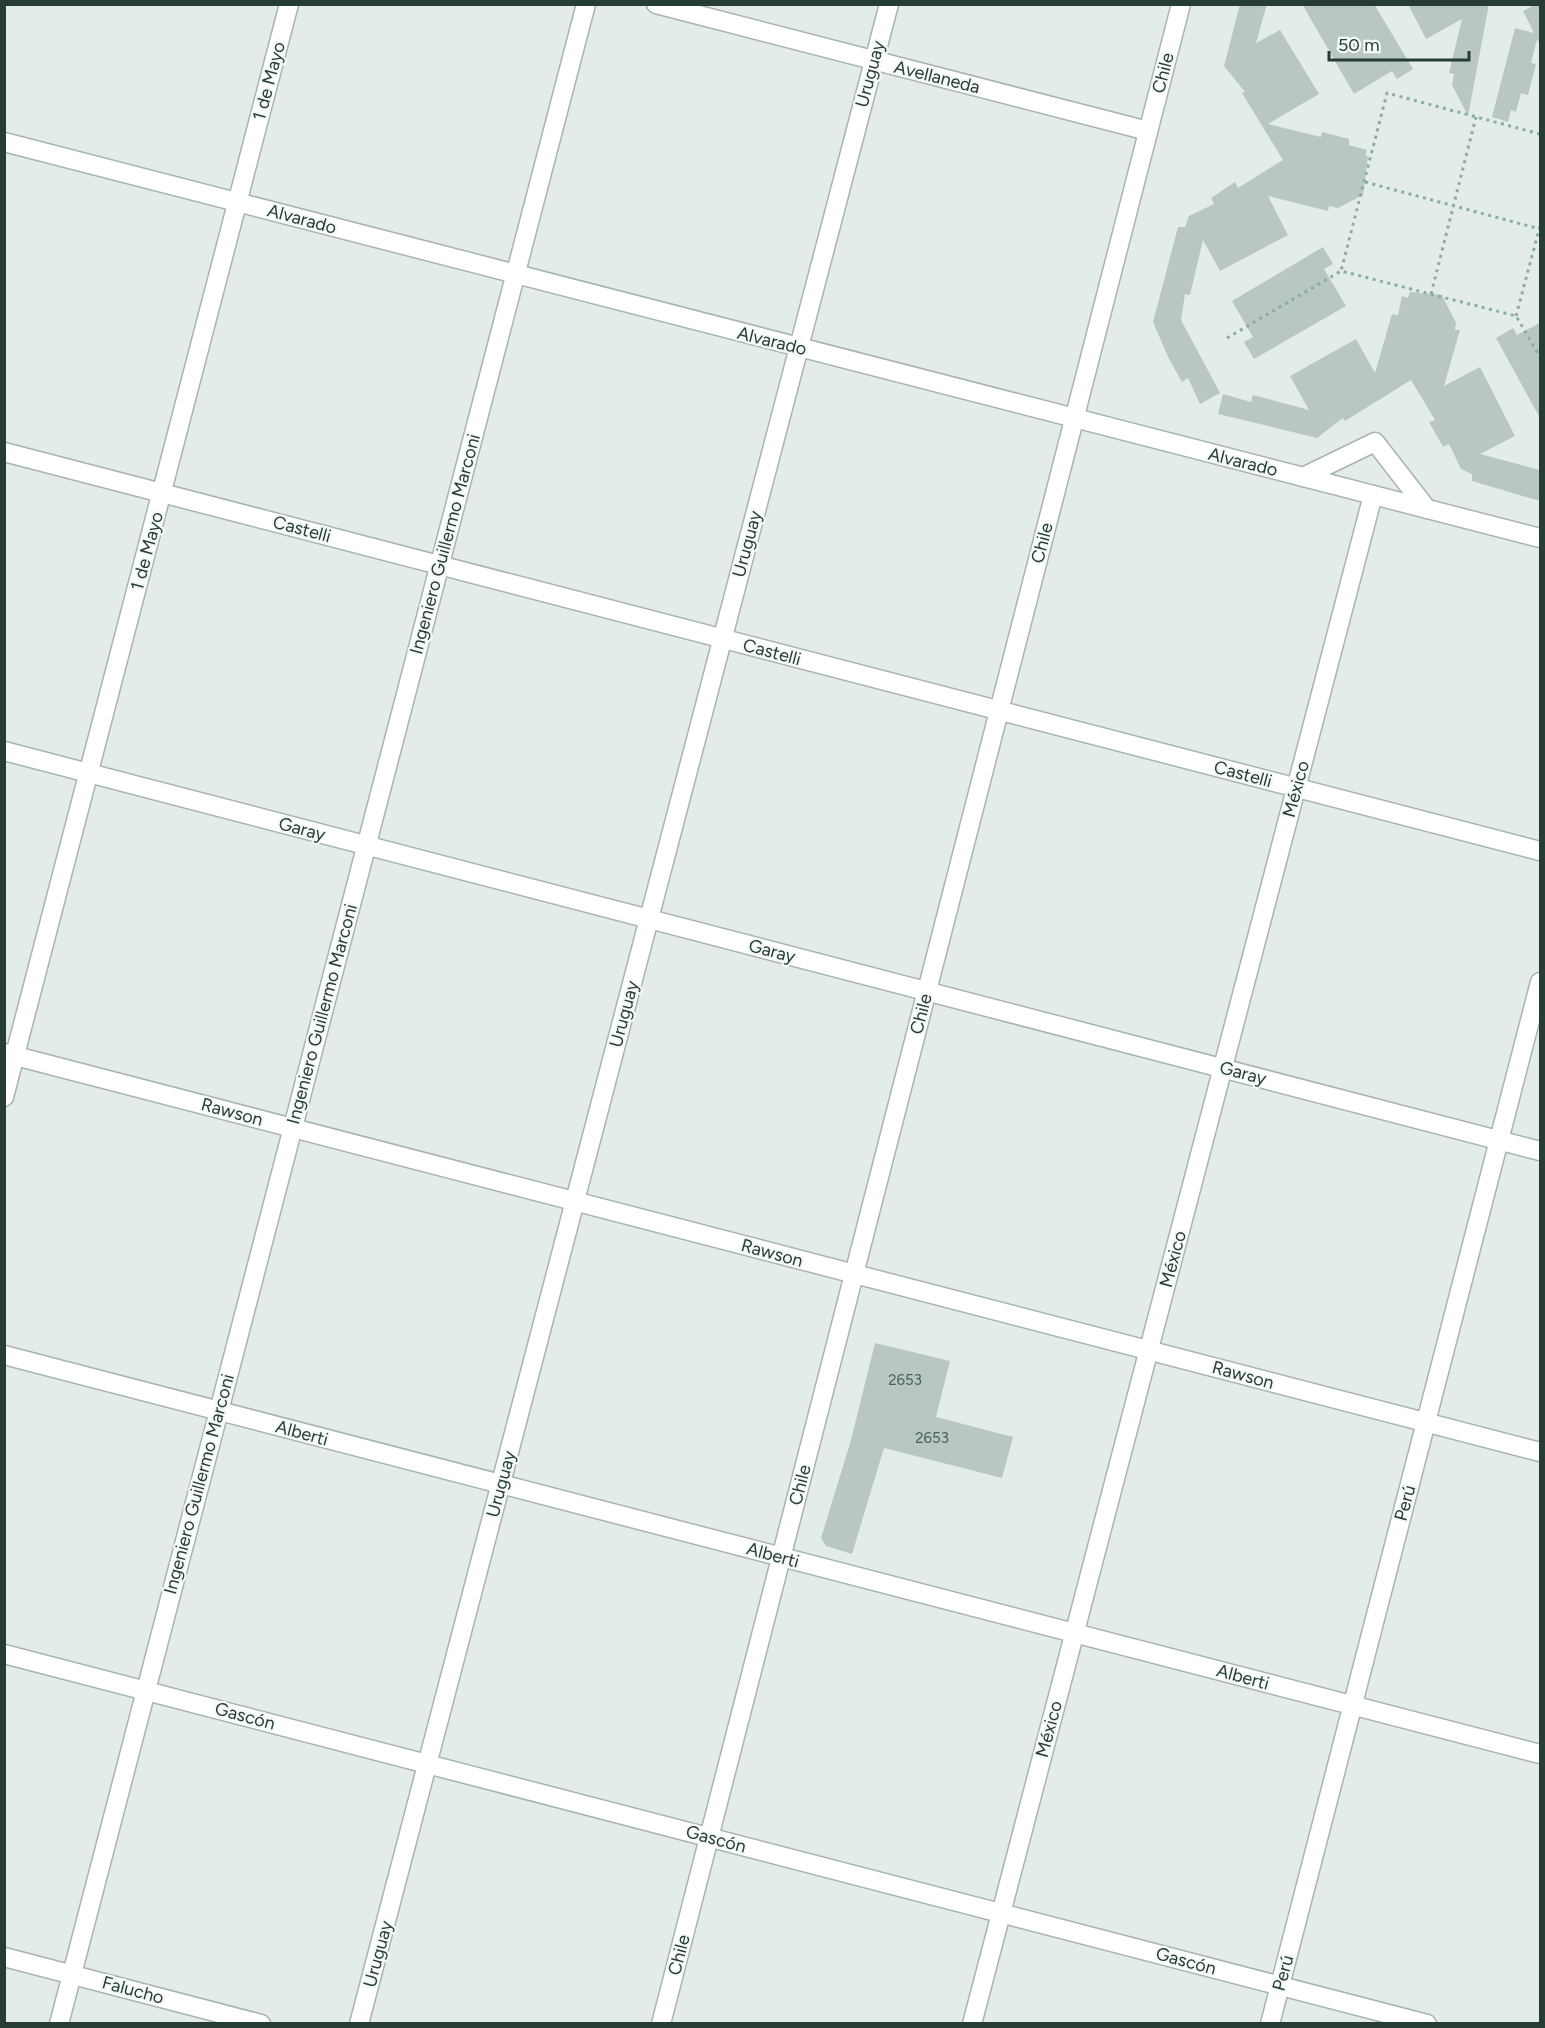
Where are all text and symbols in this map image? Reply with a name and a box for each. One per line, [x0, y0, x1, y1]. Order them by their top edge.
scale bar [1329, 24, 1468, 62]
text: 50 m [1338, 34, 1380, 56]
street label: Uruguay [851, 38, 890, 110]
street label: 1 de Mayo [248, 39, 290, 123]
street label: Chile [1147, 50, 1179, 96]
street label: Avellaneda [892, 56, 982, 98]
street label: Alvarado [265, 199, 339, 239]
street label: Alvarado [735, 322, 809, 360]
street label: Ingeniero Guillermo Marconi [405, 431, 485, 657]
street label: Alvarado [1206, 443, 1280, 481]
street label: Uruguay [728, 508, 767, 580]
street label: 1 de Mayo [126, 509, 168, 593]
street label: Castelli [271, 511, 333, 547]
street label: Chile [1026, 520, 1058, 566]
street label: Castelli [741, 634, 803, 670]
street label: Castelli [1212, 756, 1274, 792]
street label: México [1278, 758, 1314, 820]
street label: Garay [276, 812, 328, 846]
street label: Ingeniero Guillermo Marconi [282, 901, 362, 1127]
street label: Garay [746, 934, 798, 968]
street label: Uruguay [605, 978, 644, 1050]
street label: Chile [905, 991, 937, 1037]
street label: Garay [1217, 1056, 1269, 1090]
street label: Rawson [199, 1093, 265, 1131]
street label: México [1155, 1228, 1191, 1290]
street label: Rawson [739, 1234, 805, 1272]
street label: Rawson [1210, 1356, 1276, 1394]
street label: Ingeniero Guillermo Marconi [159, 1371, 239, 1597]
house number: 2653 [888, 1371, 922, 1389]
street label: Alberti [273, 1415, 331, 1451]
house number: 2653 [915, 1429, 949, 1447]
street label: Uruguay [482, 1448, 521, 1520]
street label: Chile [784, 1462, 816, 1508]
street label: Perú [1390, 1483, 1420, 1523]
street label: Alberti [744, 1537, 802, 1573]
street label: Alberti [1214, 1659, 1272, 1695]
street label: Gascón [212, 1697, 278, 1735]
street label: México [1031, 1698, 1067, 1760]
street label: Gascón [683, 1820, 749, 1858]
street label: Uruguay [359, 1918, 398, 1990]
street label: Chile [663, 1932, 695, 1978]
street label: Gascón [1153, 1942, 1219, 1980]
street label: Perú [1268, 1953, 1298, 1993]
street label: Falucho [100, 1971, 166, 2009]

